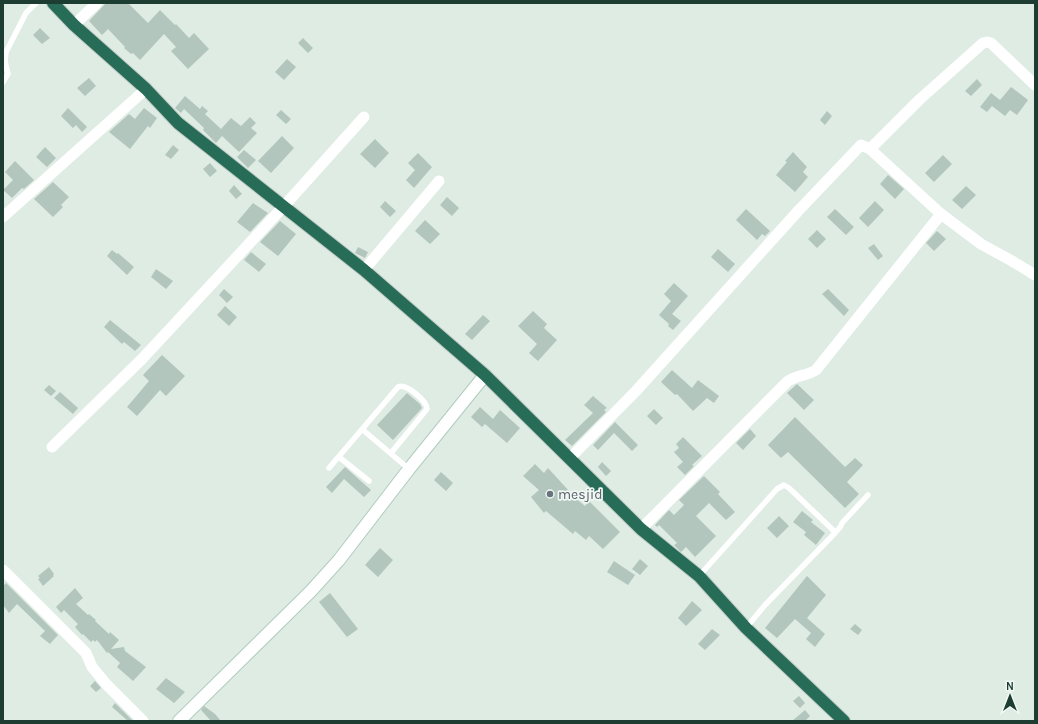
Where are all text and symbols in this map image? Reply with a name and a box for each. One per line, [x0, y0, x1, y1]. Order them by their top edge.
place label: mesjid [558, 486, 603, 503]
marker: mesjid [545, 489, 555, 499]
north arrow [990, 676, 1030, 716]
text: N [1006, 680, 1014, 693]

